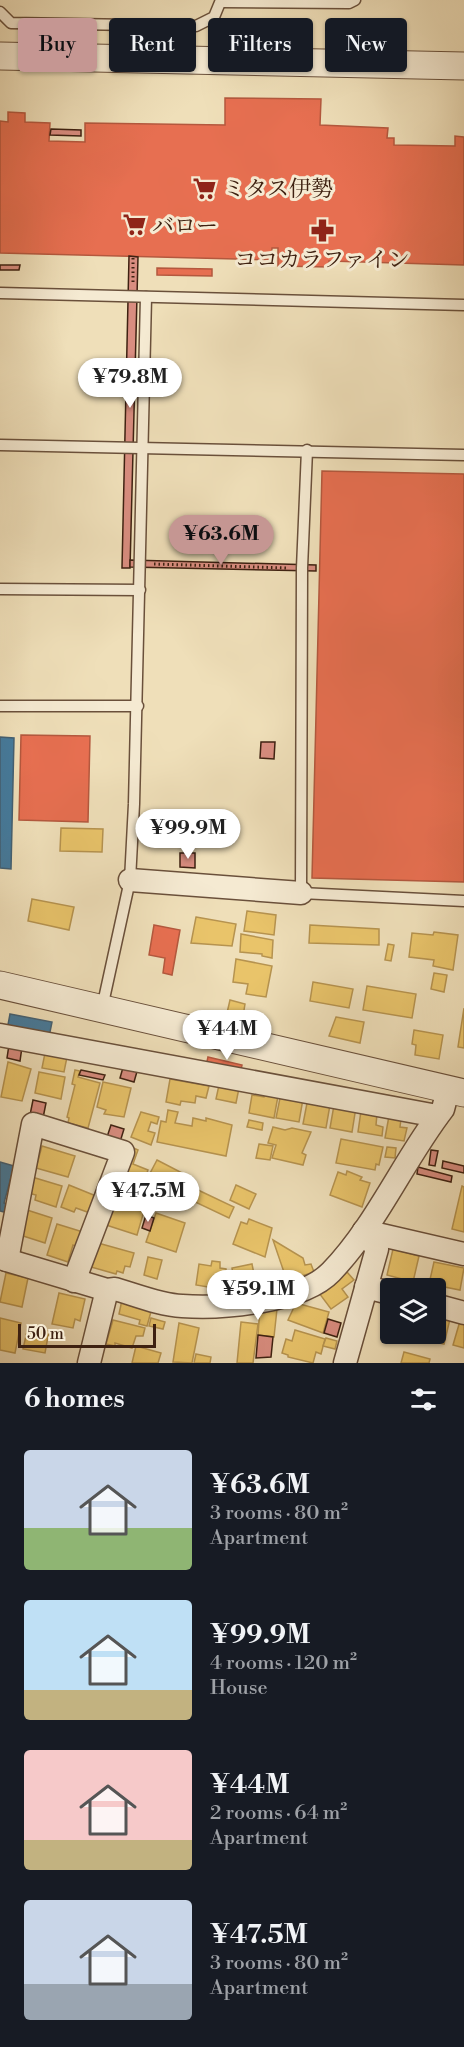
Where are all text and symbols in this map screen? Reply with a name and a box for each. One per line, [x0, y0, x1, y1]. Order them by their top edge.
chip: Buy [18, 18, 97, 72]
chip: Rent [109, 18, 196, 72]
chip: Filters [208, 18, 313, 72]
chip: New [325, 18, 407, 72]
supermarket icon: ミタス伊勢 [192, 175, 218, 201]
place label: ミタス伊勢 [223, 176, 333, 203]
supermarket icon: バロー [121, 212, 147, 238]
place label: バロー [152, 213, 218, 240]
pharmacy icon: ココカラファイン [309, 217, 335, 243]
place label: ココカラファイン [234, 247, 410, 274]
pin: ¥79.8M [81, 358, 179, 409]
text: ¥79.8M [92, 365, 168, 390]
pin: ¥63.6M [172, 515, 270, 566]
text: ¥63.6M [183, 522, 259, 547]
pin: ¥99.9M [139, 809, 237, 860]
text: ¥99.9M [149, 816, 227, 841]
pin: ¥44M [191, 1010, 263, 1061]
text: ¥44M [197, 1017, 257, 1042]
pin: ¥47.5M [99, 1172, 197, 1223]
text: ¥47.5M [110, 1179, 186, 1204]
pin: ¥59.1M [209, 1270, 307, 1321]
text: ¥59.1M [221, 1277, 295, 1302]
map controls [380, 1278, 446, 1344]
button: layers [380, 1278, 446, 1344]
scale bar [18, 1321, 156, 1348]
text: 50 m [27, 1324, 64, 1344]
text: 6 homes [24, 1383, 125, 1415]
icon: filters [407, 1383, 440, 1416]
text: ¥63.6M [210, 1469, 310, 1501]
icon: home [72, 1474, 144, 1546]
text: 3 rooms · 80 m² [210, 1501, 348, 1526]
text: Apartment [210, 1526, 308, 1551]
text: ¥99.9M [210, 1619, 310, 1651]
icon: home [72, 1624, 144, 1696]
text: 4 rooms · 120 m² [210, 1651, 357, 1676]
text: House [210, 1676, 268, 1701]
text: ¥44M [210, 1769, 289, 1801]
icon: home [72, 1774, 144, 1846]
text: 2 rooms · 64 m² [210, 1801, 347, 1826]
text: Apartment [210, 1826, 308, 1851]
text: ¥47.5M [210, 1919, 308, 1951]
icon: home [72, 1924, 144, 1996]
text: 3 rooms · 80 m² [210, 1951, 348, 1976]
text: Apartment [210, 1976, 308, 2001]

